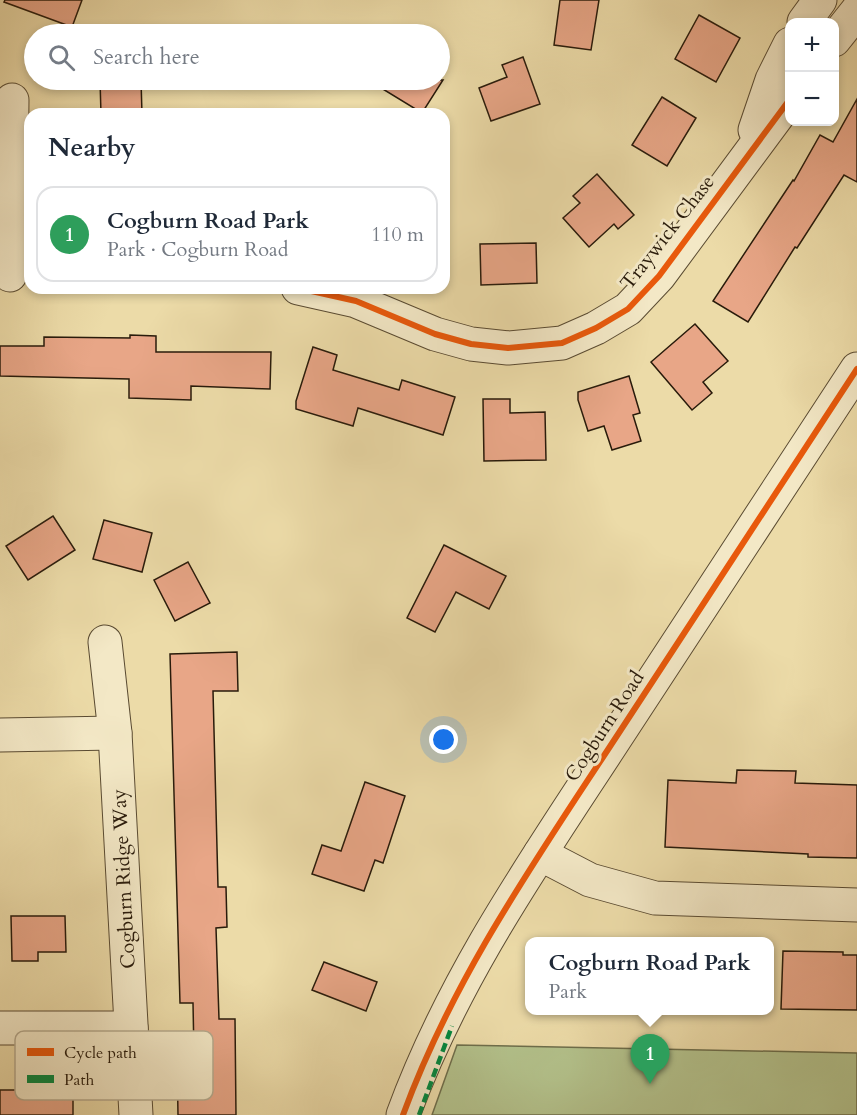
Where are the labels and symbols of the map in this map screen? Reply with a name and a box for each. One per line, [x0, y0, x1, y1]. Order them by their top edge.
street label: Traywick Chase [614, 169, 721, 295]
street label: Cogburn Road [559, 665, 651, 787]
your location [429, 725, 458, 754]
street label: Cogburn Ridge Way [105, 788, 142, 970]
legend [15, 1031, 213, 1100]
pin: 1 [630, 1034, 670, 1084]
text: Cycle path [64, 1042, 137, 1064]
text: Path [64, 1069, 94, 1091]

